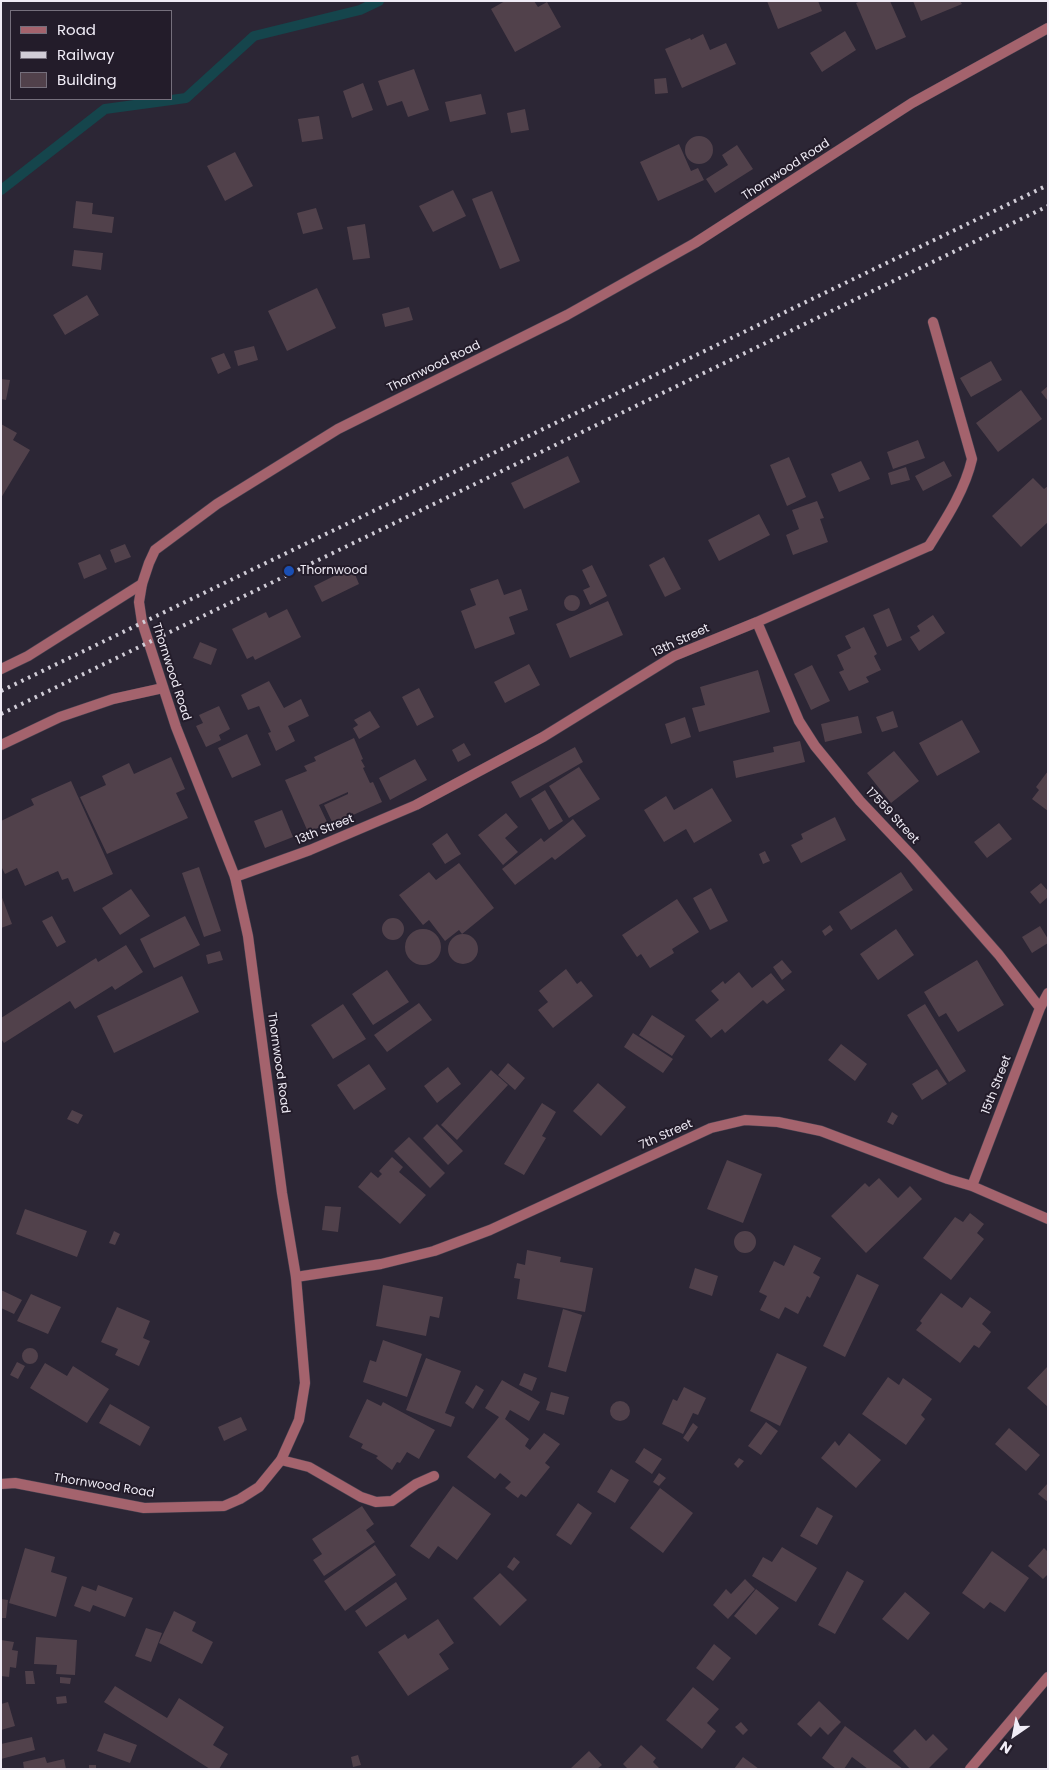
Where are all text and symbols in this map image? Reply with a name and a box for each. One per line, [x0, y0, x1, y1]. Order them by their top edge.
legend [10, 10, 172, 100]
text: Road [57, 19, 96, 40]
text: Railway [57, 44, 115, 65]
text: Building [57, 69, 117, 90]
street label: Thornwood Road [739, 136, 833, 204]
street label: Thornwood Road [385, 338, 483, 396]
marker: Thornwood [282, 564, 296, 578]
place label: Thornwood [300, 564, 367, 578]
street label: Thornwood Road [148, 621, 194, 723]
street label: 13th Street [650, 622, 712, 660]
street label: 17559 Street [862, 785, 922, 847]
street label: 13th Street [294, 812, 356, 848]
street label: Thornwood Road [264, 1012, 292, 1114]
street label: 15th Street [979, 1054, 1015, 1116]
street label: 7th Street [637, 1117, 695, 1153]
street label: Thornwood Road [53, 1471, 155, 1501]
north arrow [989, 1710, 1039, 1760]
text: N [996, 1736, 1016, 1759]

